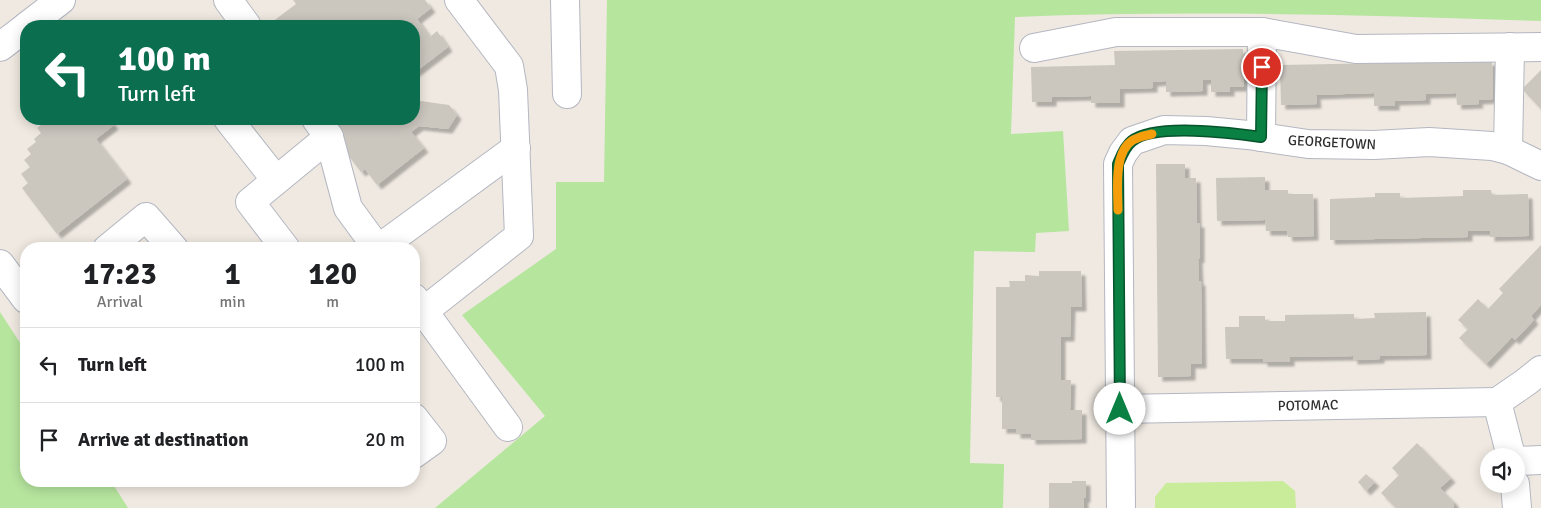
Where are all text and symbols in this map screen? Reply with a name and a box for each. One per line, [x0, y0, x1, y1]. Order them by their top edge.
text: 100 m [118, 37, 211, 80]
icon: left [35, 40, 100, 105]
pin [1241, 46, 1283, 88]
icon: arrive [1248, 53, 1276, 81]
text: Turn left [118, 80, 196, 107]
street label: GEORGETOWN [1287, 132, 1376, 153]
text: 17:23 [83, 256, 157, 293]
text: 1 [224, 256, 241, 293]
text: 120 [308, 256, 357, 293]
text: Arrival [97, 292, 143, 312]
text: min [220, 292, 245, 312]
text: m [326, 292, 339, 312]
icon: left [35, 351, 63, 379]
text: Turn left [78, 353, 147, 377]
text: 100 m [355, 353, 405, 377]
position arrow [1093, 382, 1145, 434]
street label: POTOMAC [1278, 396, 1338, 415]
icon: arrive [35, 426, 63, 454]
text: Arrive at destination [78, 428, 249, 452]
text: 20 m [365, 428, 405, 452]
map controls [1480, 448, 1525, 493]
button: sound [1480, 448, 1525, 493]

